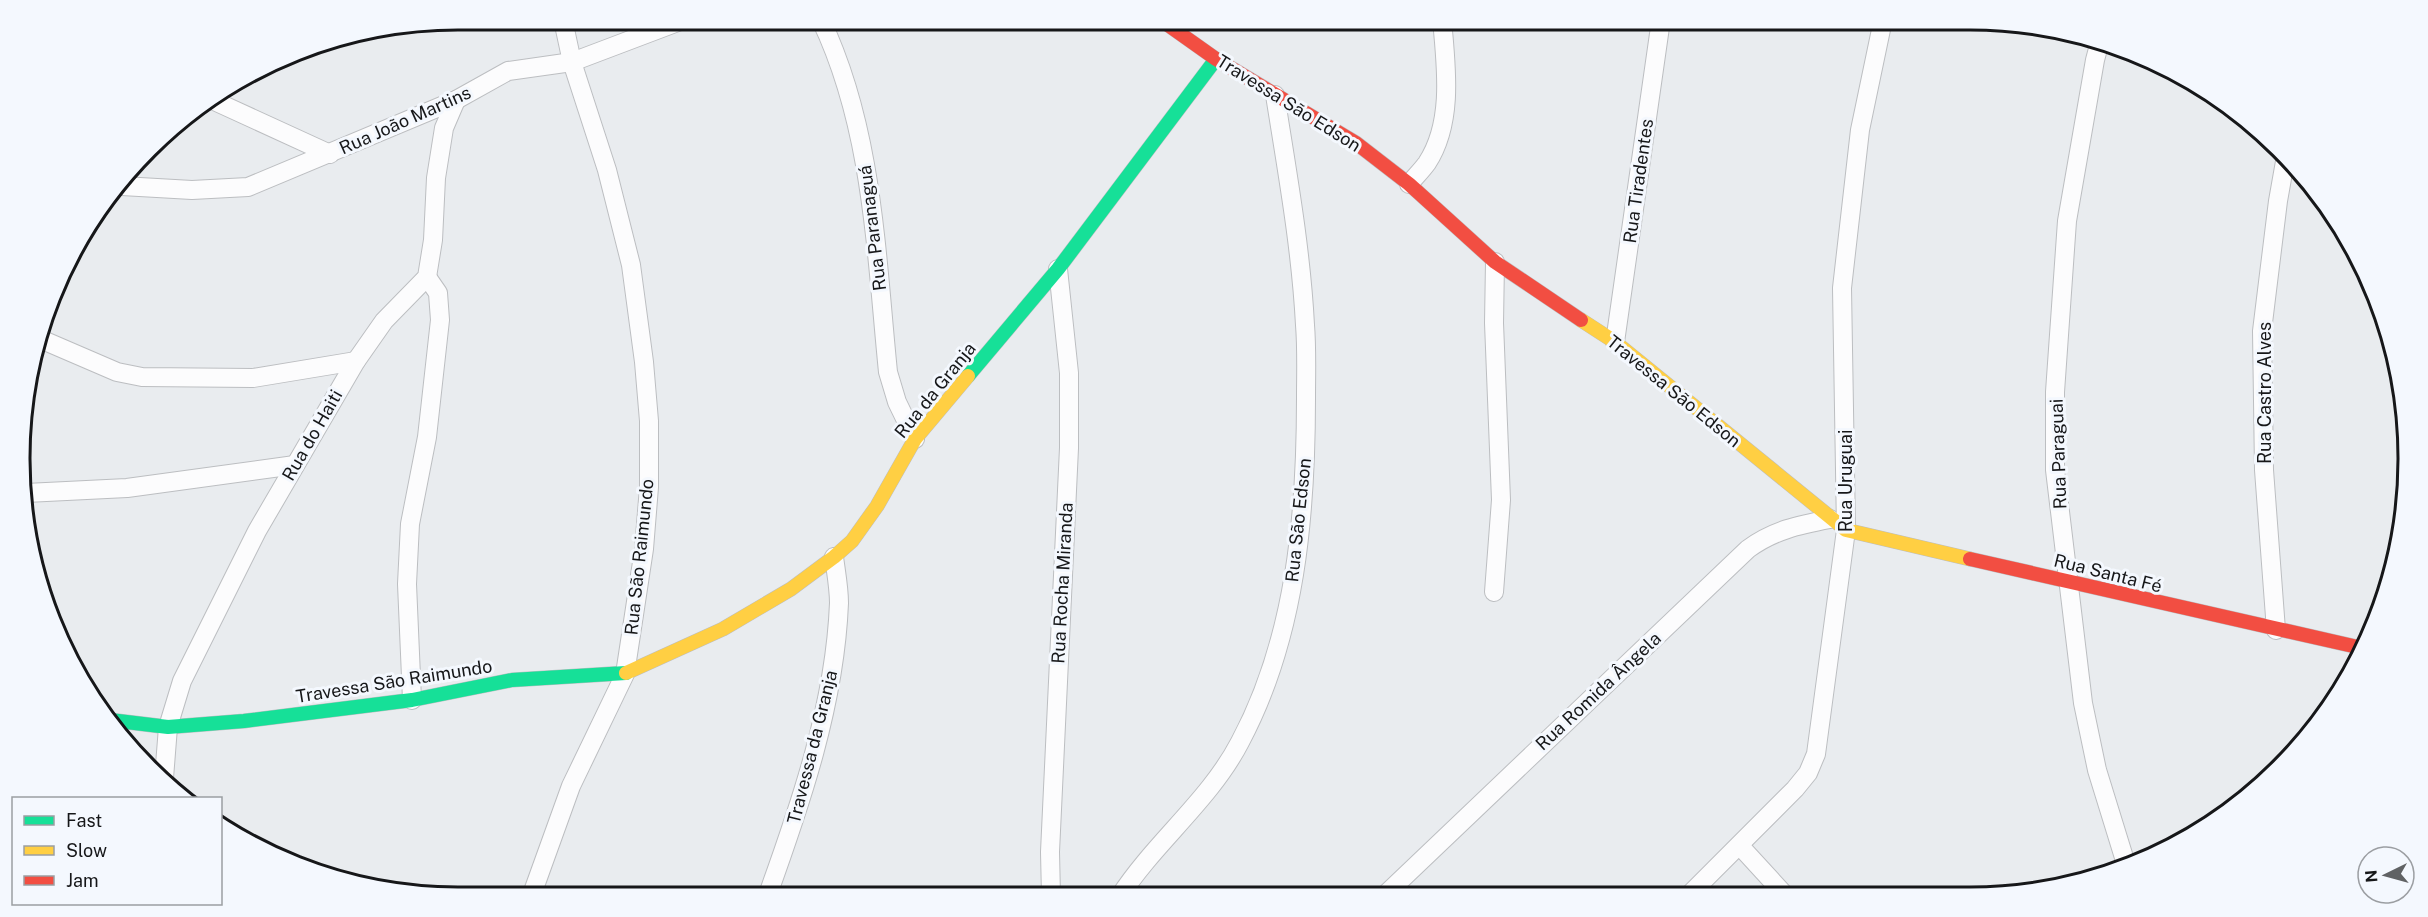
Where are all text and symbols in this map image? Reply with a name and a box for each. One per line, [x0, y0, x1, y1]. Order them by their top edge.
street label: Travessa São Edson [1213, 50, 1365, 156]
street label: Rua João Martins [336, 82, 474, 158]
street label: Rua Tiradentes [1619, 117, 1657, 245]
street label: Rua Paranaguá [854, 164, 890, 292]
street label: Rua Castro Alves [2254, 322, 2275, 464]
street label: Travessa São Edson [1603, 331, 1745, 451]
street label: Rua da Granja [890, 338, 980, 442]
street label: Rua do Haiti [278, 386, 346, 484]
street label: Rua Paraguai [2046, 398, 2070, 510]
street label: Rua Uruguai [1835, 430, 1856, 532]
street label: Rua São Edson [1281, 457, 1315, 583]
street label: Rua São Raimundo [620, 478, 658, 636]
street label: Rua Rocha Miranda [1047, 502, 1077, 664]
street label: Rua Santa Fé [2052, 549, 2164, 597]
street label: Rua Romida Ângela [1531, 628, 1665, 754]
street label: Travessa São Raimundo [294, 655, 494, 707]
street label: Travessa da Granja [783, 668, 841, 826]
legend [12, 797, 222, 905]
text: Fast [66, 810, 102, 831]
text: Slow [66, 840, 107, 861]
north arrow [2356, 845, 2416, 905]
text: N [2362, 869, 2382, 883]
text: Jam [66, 870, 99, 891]

